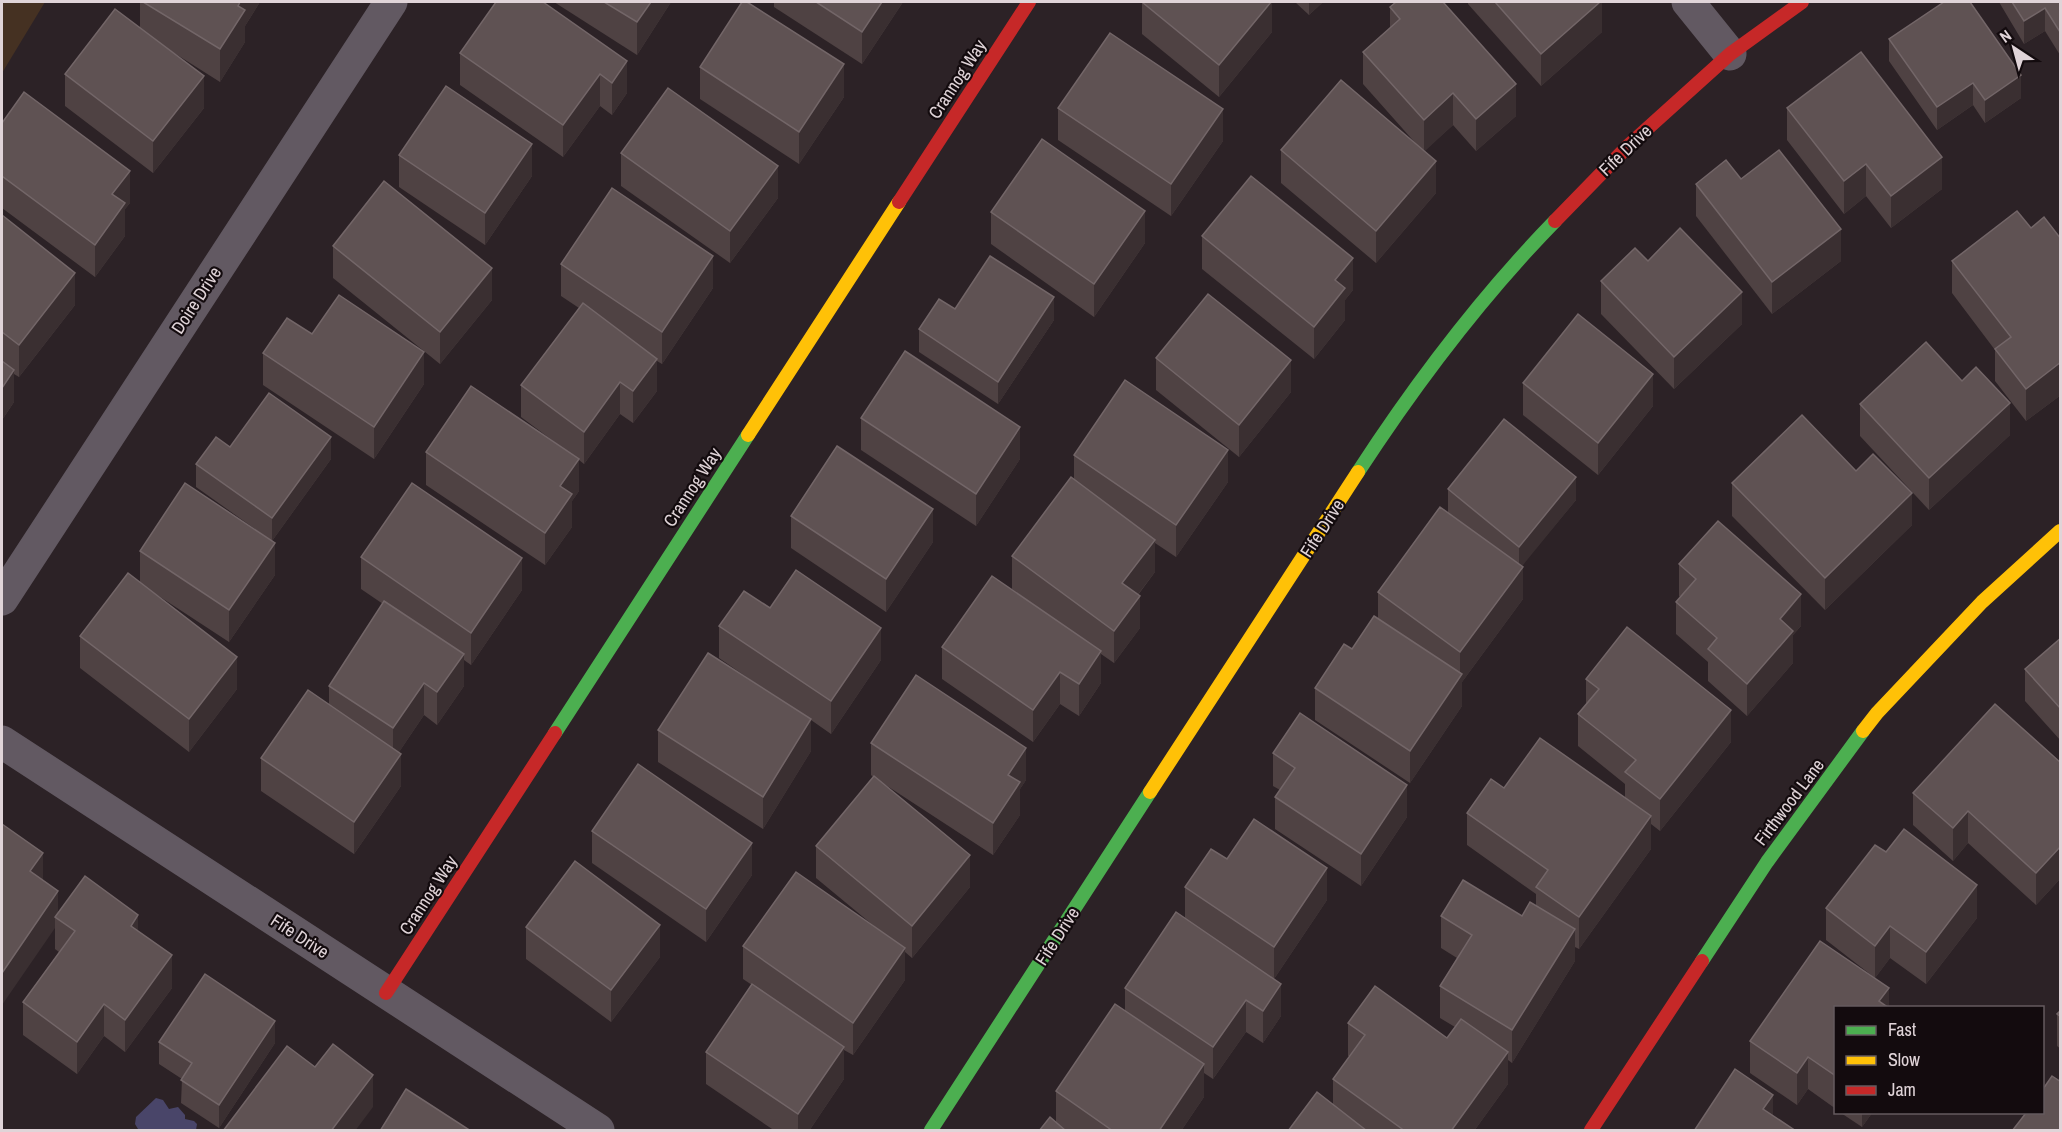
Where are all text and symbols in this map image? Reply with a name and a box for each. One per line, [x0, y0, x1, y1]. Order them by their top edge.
north arrow [1984, 18, 2044, 78]
text: N [1995, 24, 2015, 48]
street label: Crannog Way [922, 34, 992, 123]
street label: Fife Drive [1593, 118, 1657, 182]
street label: Doire Drive [165, 262, 227, 338]
street label: Crannog Way [657, 442, 727, 531]
street label: Fife Drive [1294, 494, 1350, 562]
street label: Firthwood Lane [1748, 754, 1830, 850]
street label: Crannog Way [393, 850, 463, 939]
street label: Fife Drive [1029, 902, 1085, 970]
street label: Fife Drive [266, 908, 334, 964]
legend [1834, 1006, 2044, 1114]
text: Fast [1888, 1017, 1916, 1042]
text: Slow [1888, 1047, 1920, 1072]
text: Jam [1888, 1077, 1916, 1102]

